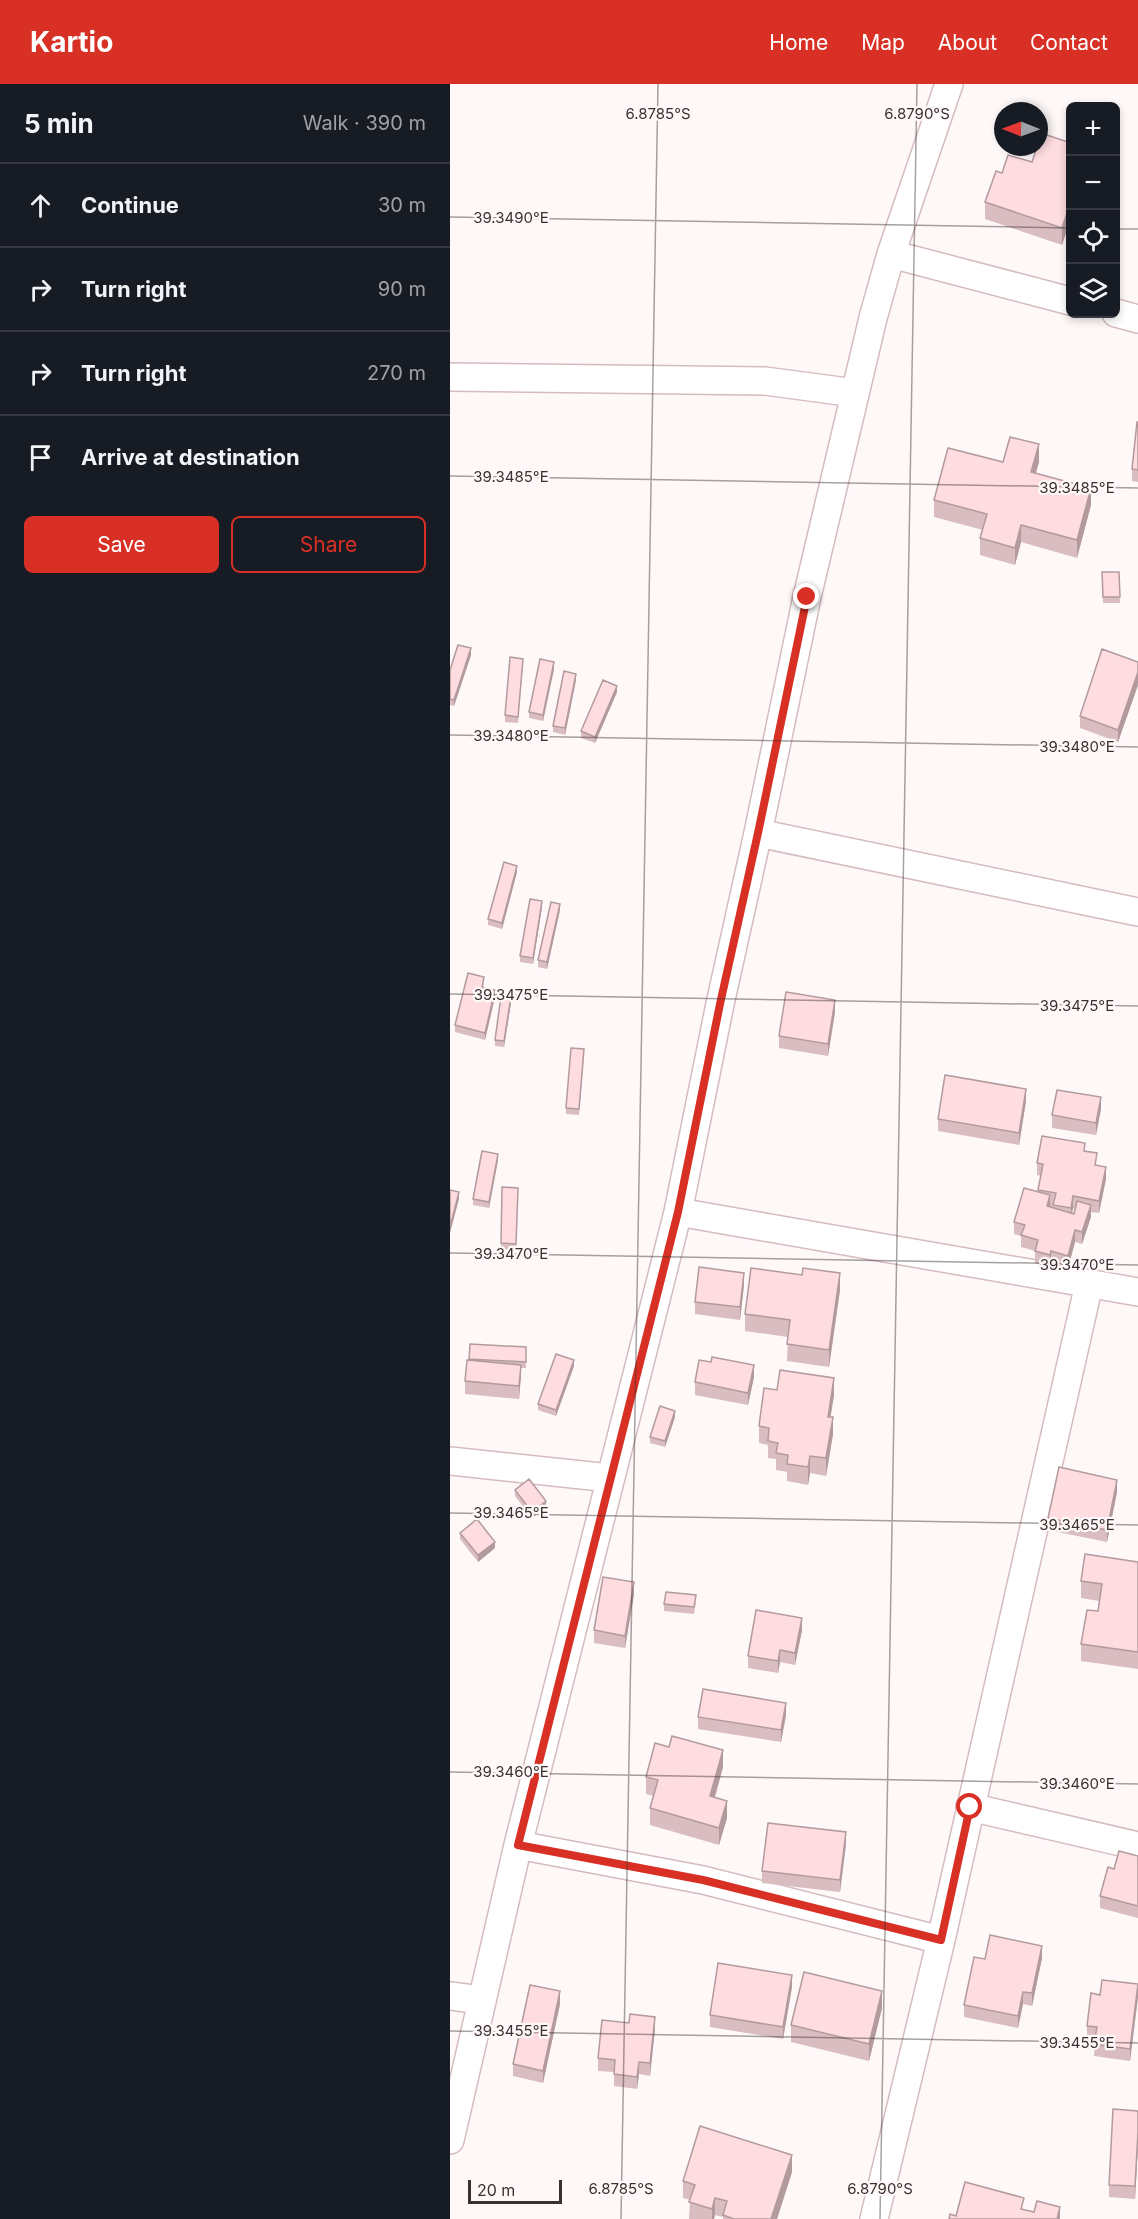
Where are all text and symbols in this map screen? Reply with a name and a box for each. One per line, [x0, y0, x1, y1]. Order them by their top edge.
text: Kartio [30, 25, 113, 59]
text: Home [769, 30, 828, 55]
text: Map [861, 30, 905, 55]
text: About [938, 30, 997, 55]
text: Contact [1030, 30, 1108, 55]
north arrow [994, 102, 1048, 156]
map controls [1066, 102, 1120, 318]
button: + [1066, 102, 1120, 156]
text: 6.8785°S [625, 104, 691, 123]
text: 6.8790°S [884, 104, 950, 123]
text: 5 min [24, 108, 94, 139]
text: Walk · 390 m [303, 111, 426, 135]
button: − [1066, 156, 1120, 210]
icon: ahead [24, 189, 57, 222]
text: Continue [81, 192, 179, 218]
text: 30 m [378, 193, 426, 217]
text: 39.3490°E [473, 208, 549, 227]
button: locate [1066, 210, 1120, 264]
button: layers [1066, 264, 1120, 318]
icon: right [24, 273, 57, 306]
text: Turn right [81, 276, 187, 302]
text: 90 m [378, 277, 426, 301]
icon: right [24, 357, 57, 390]
text: Turn right [81, 360, 187, 386]
text: 270 m [367, 361, 426, 385]
icon: arrive [24, 441, 57, 474]
text: Arrive at destination [81, 444, 300, 470]
text: 39.3485°E [473, 467, 549, 486]
text: 39.3485°E [1039, 478, 1115, 497]
button: Save [24, 516, 219, 573]
button: Share [231, 516, 426, 573]
route end [793, 583, 819, 609]
text: 39.3480°E [473, 726, 549, 745]
text: 39.3480°E [1039, 737, 1115, 756]
text: 39.3475°E [474, 985, 548, 1004]
text: 39.3475°E [1040, 996, 1114, 1015]
text: 39.3470°E [474, 1244, 548, 1263]
text: 39.3470°E [1040, 1255, 1114, 1274]
text: 39.3465°E [473, 1503, 549, 1522]
text: 39.3465°E [1039, 1515, 1115, 1534]
text: 39.3460°E [473, 1762, 549, 1781]
text: 39.3460°E [1039, 1774, 1115, 1793]
route start [956, 1793, 982, 1819]
text: 39.3455°E [473, 2021, 549, 2040]
text: 39.3455°E [1039, 2033, 1115, 2052]
scale bar [468, 2177, 562, 2204]
text: 6.8785°S [588, 2179, 654, 2198]
text: 6.8790°S [847, 2179, 913, 2198]
text: 20 m [477, 2180, 515, 2200]

